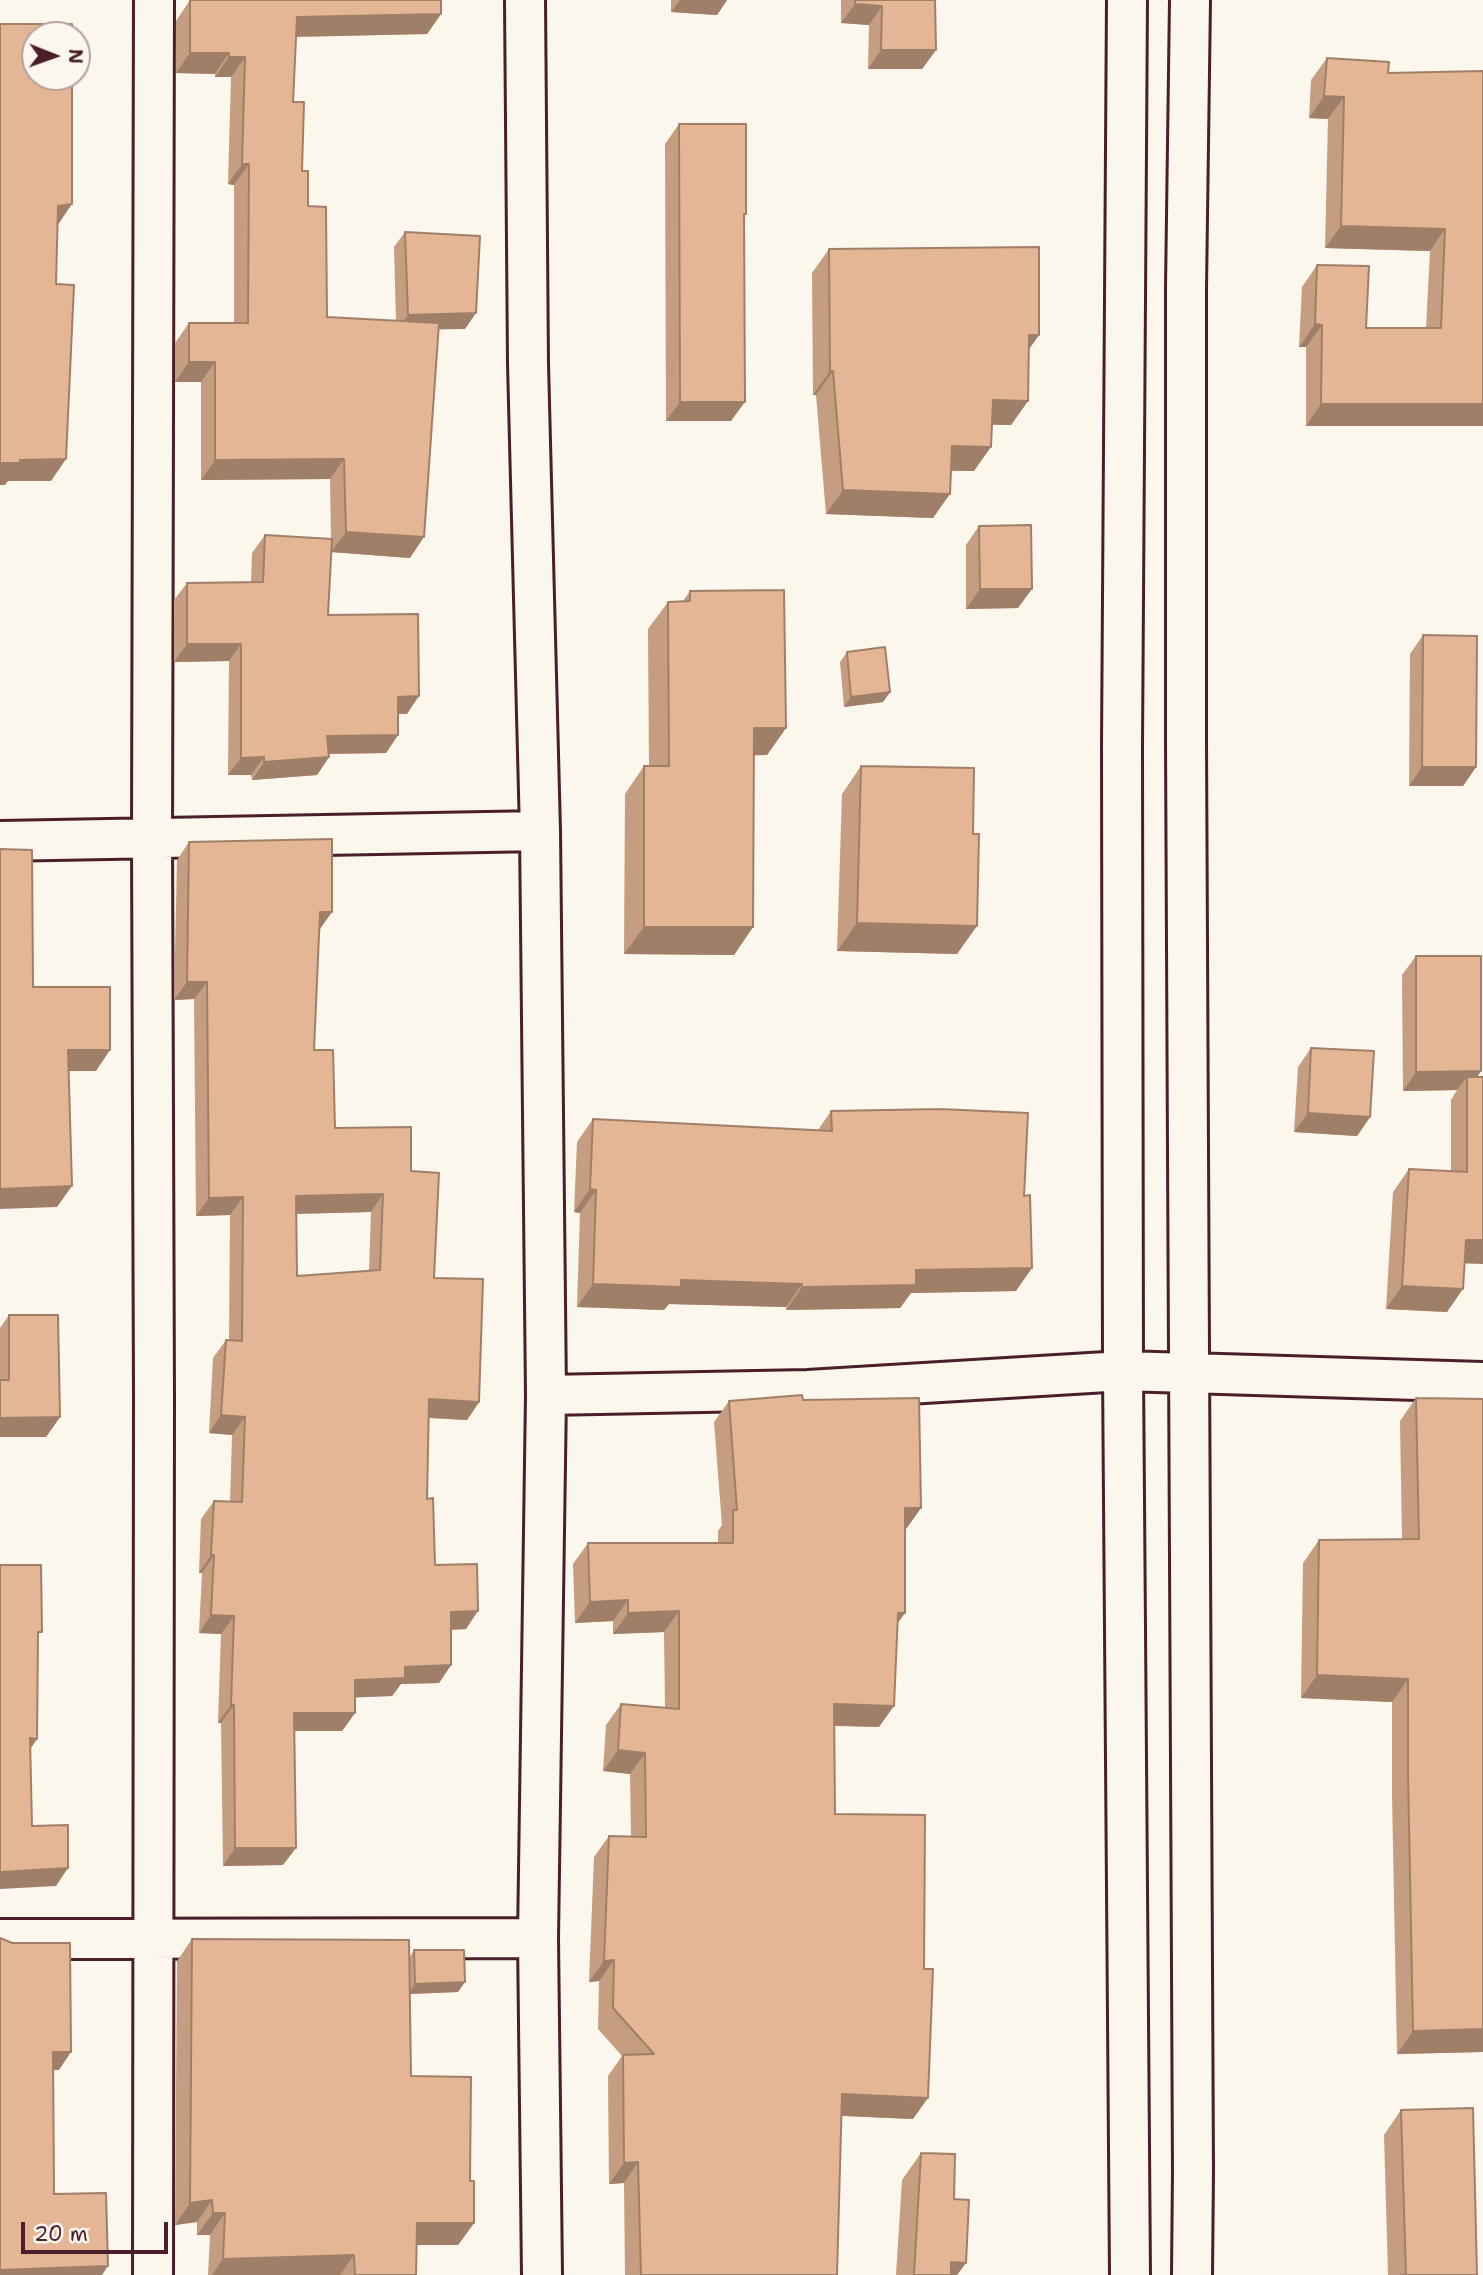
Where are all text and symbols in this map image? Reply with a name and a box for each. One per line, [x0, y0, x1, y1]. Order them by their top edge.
north arrow [21, 21, 91, 91]
text: N [63, 49, 88, 64]
scale bar [24, 2208, 172, 2252]
text: 20 m [34, 2220, 88, 2248]

